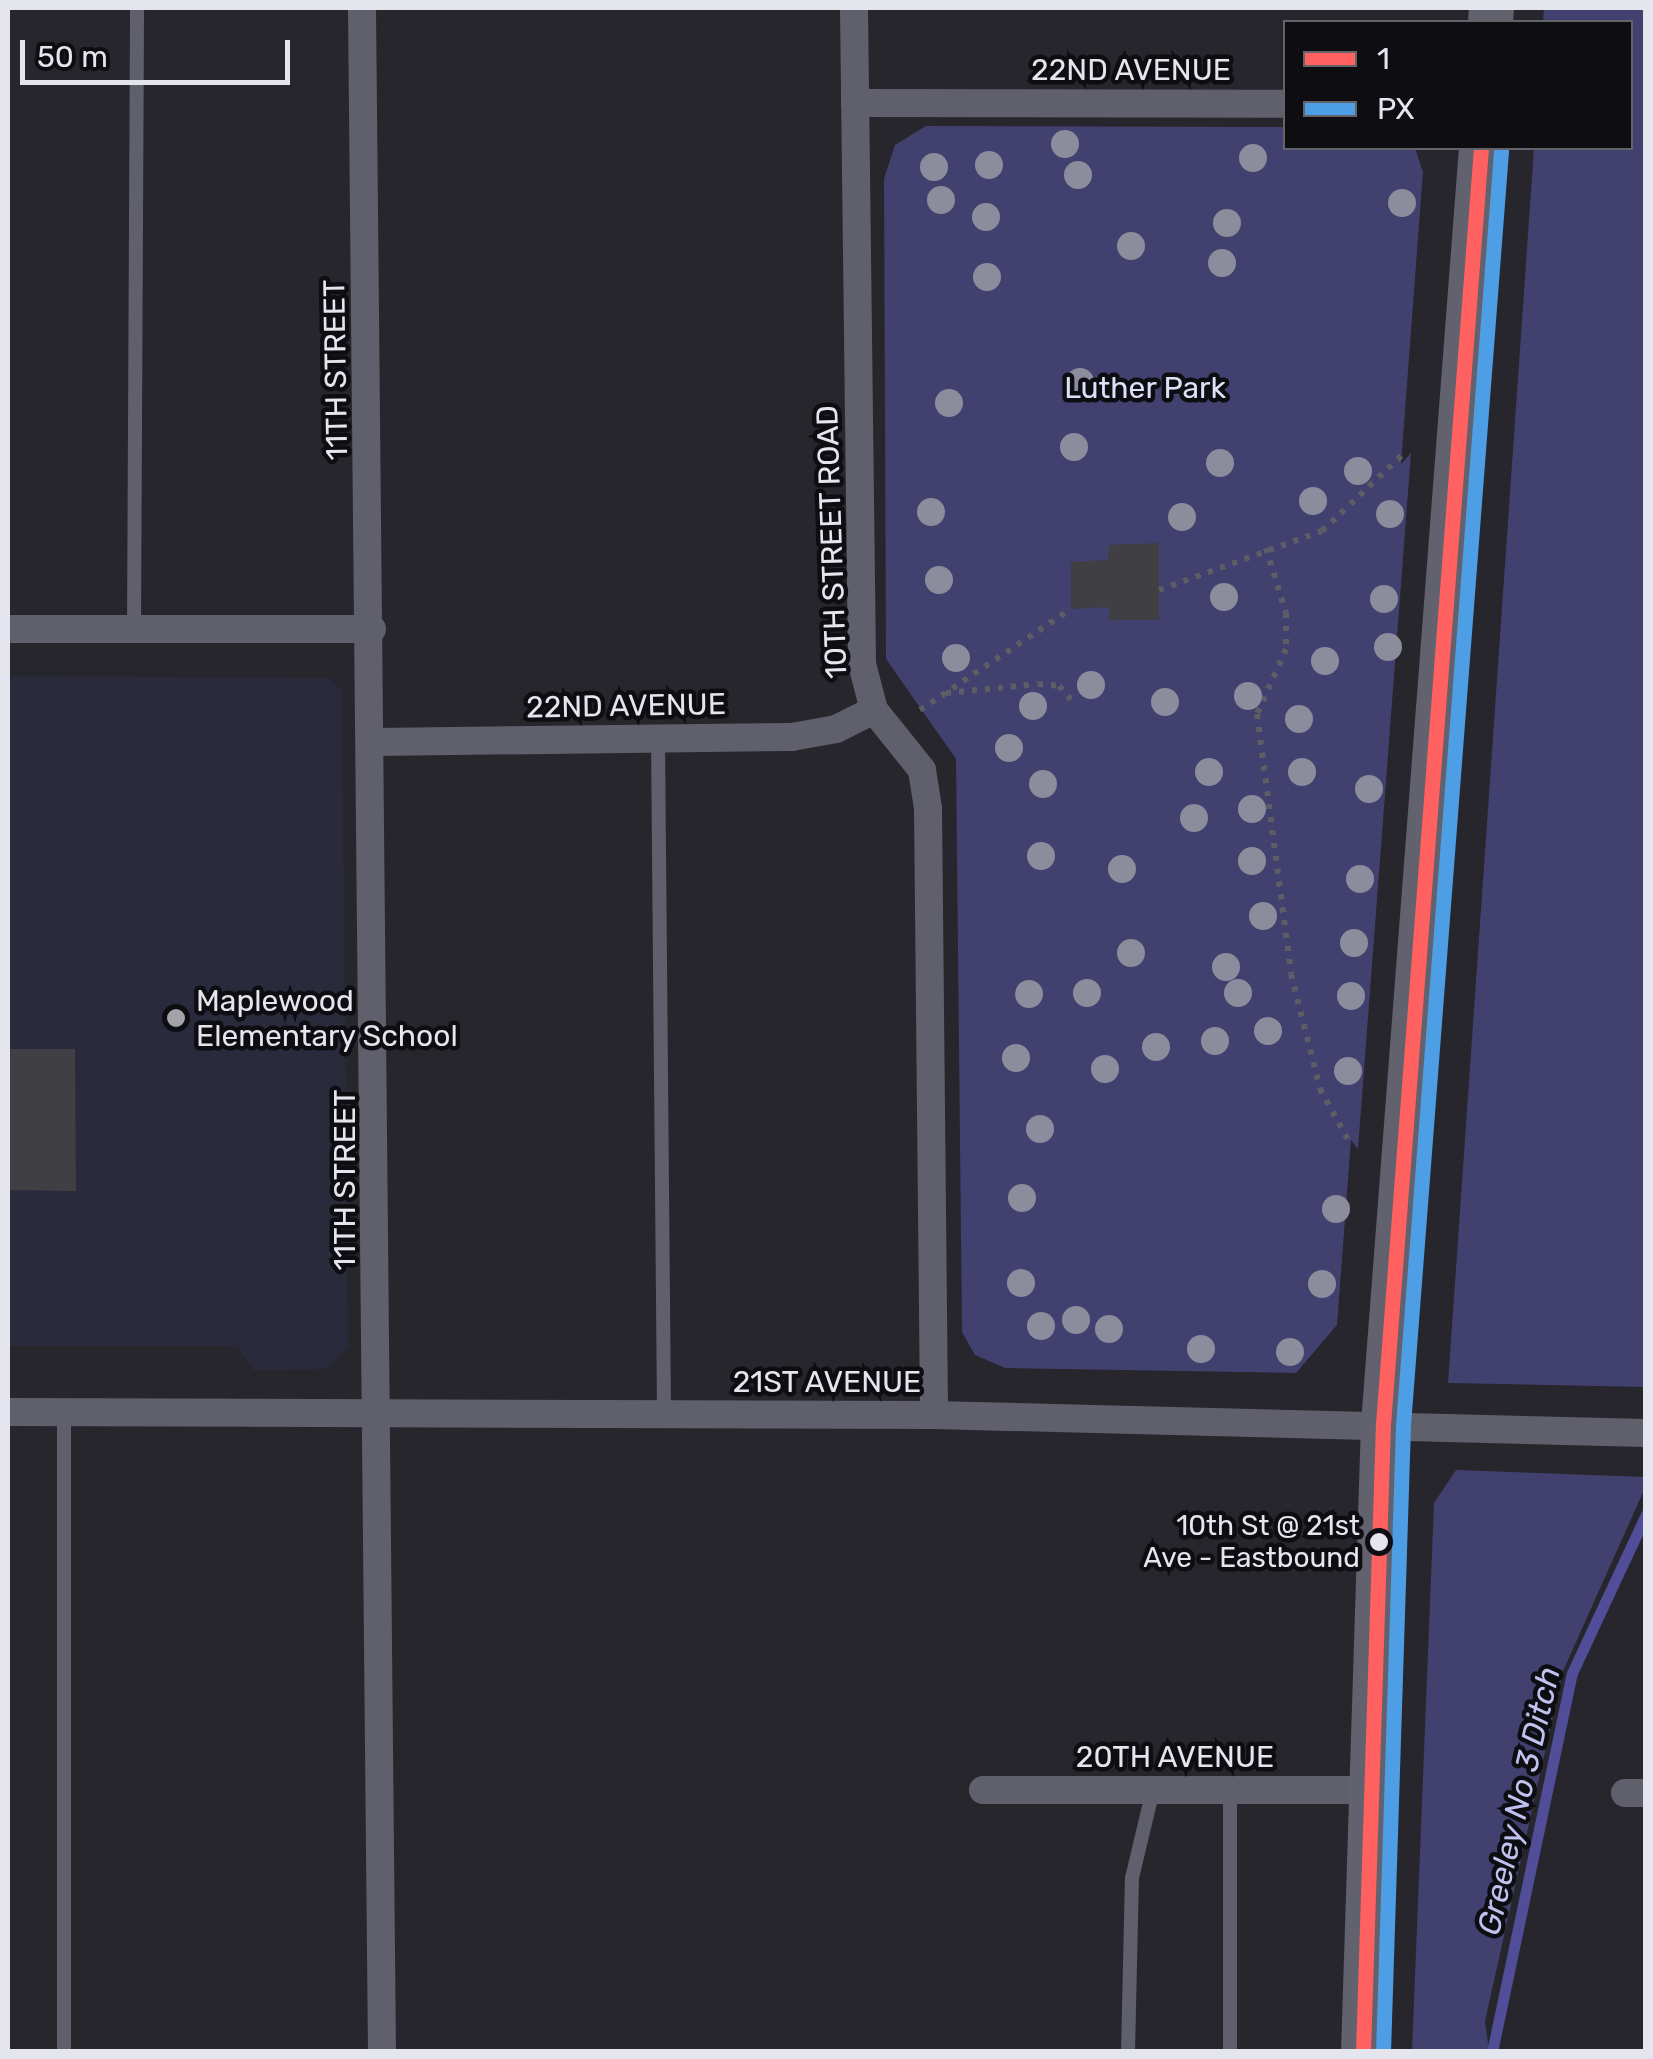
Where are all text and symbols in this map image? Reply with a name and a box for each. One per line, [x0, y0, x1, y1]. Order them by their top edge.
scale bar [25, 20, 295, 82]
legend [1283, 20, 1633, 150]
text: 50 m [37, 39, 108, 75]
text: 1 [1377, 41, 1390, 77]
street label: 22ND AVENUE [1031, 52, 1231, 88]
text: PX [1377, 91, 1415, 127]
street label: 11TH STREET [316, 279, 356, 461]
park label: Luther Park [1064, 370, 1226, 406]
street label: 10TH STREET ROAD [809, 404, 855, 680]
street label: 22ND AVENUE [525, 686, 727, 726]
place label: Maplewood Elementary School [196, 983, 459, 1054]
marker: Maplewood Elementary School [165, 1007, 187, 1029]
street label: 11TH STREET [327, 1090, 363, 1270]
street label: 21ST AVENUE [732, 1364, 922, 1400]
place label: 10th St @ 21st Ave - Eastbound [1143, 1509, 1360, 1575]
marker: 10th St @ 21st Ave - Eastbound [1369, 1532, 1389, 1552]
water label: Greeley No 3 Ditch [1469, 1663, 1569, 1939]
street label: 20TH AVENUE [1075, 1739, 1275, 1775]

